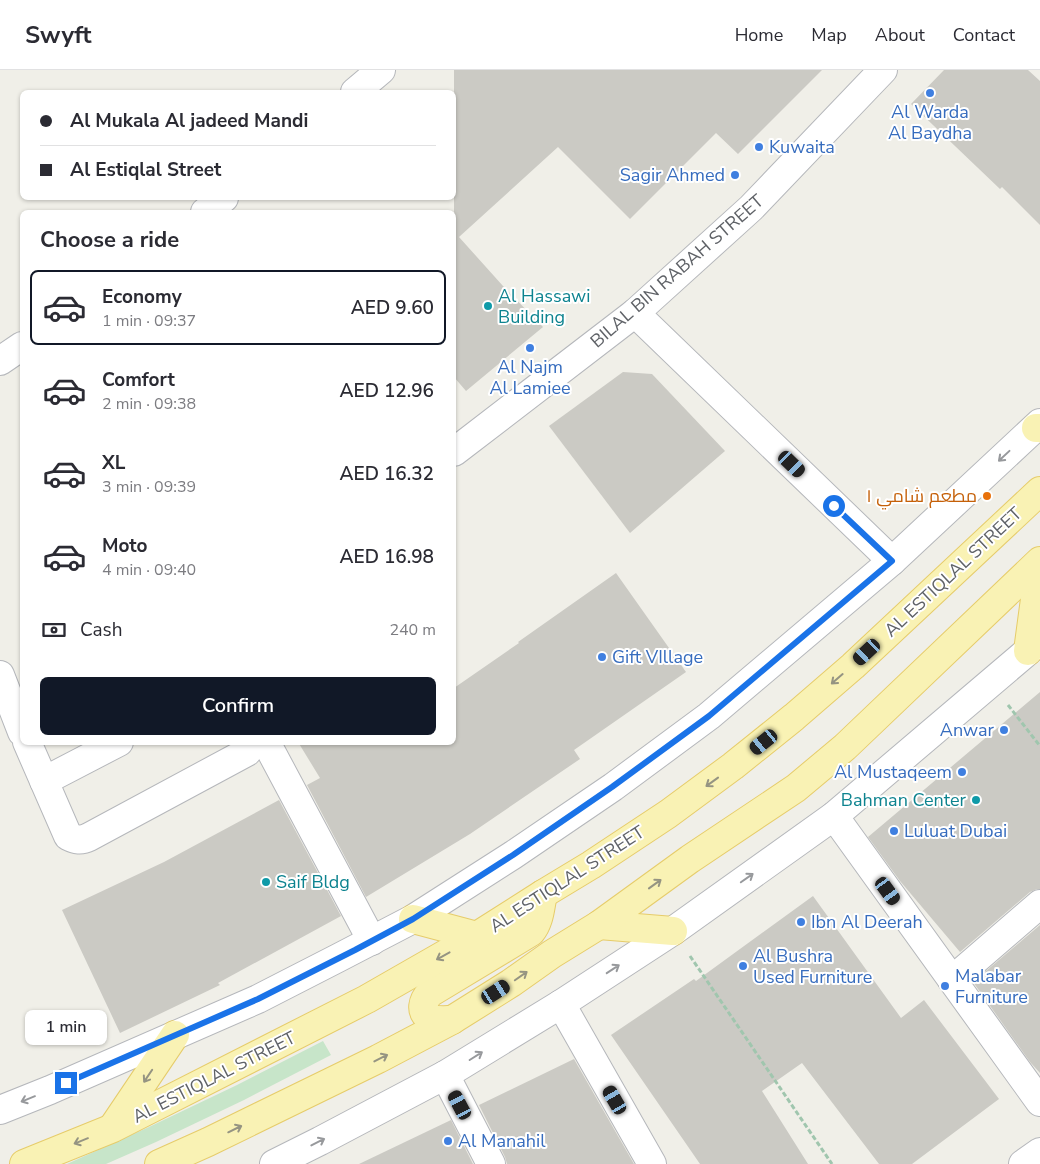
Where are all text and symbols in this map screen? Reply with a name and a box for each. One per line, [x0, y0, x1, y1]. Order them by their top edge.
text: Swyft [25, 19, 91, 51]
text: Home [735, 23, 783, 47]
text: Map [811, 23, 847, 47]
text: About [875, 23, 925, 47]
text: Contact [953, 23, 1015, 47]
marker: Al Warda Al Baydha [924, 87, 936, 99]
place label: Al Warda Al Baydha [888, 100, 972, 145]
text: Al Mukala Al jadeed Mandi [70, 108, 308, 134]
place label: Kuwaita [769, 135, 835, 159]
marker: Kuwaita [753, 141, 765, 153]
text: Al Estiqlal Street [70, 157, 221, 183]
place label: Sagir Ahmed [620, 163, 725, 187]
marker: Sagir Ahmed [729, 169, 741, 181]
street label: BILAL BIN RABAH STREET [585, 189, 769, 353]
text: Choose a ride [40, 225, 179, 255]
text: Economy [102, 284, 182, 310]
place label: Al Hassawi Building [498, 284, 590, 329]
icon: car [42, 285, 87, 330]
text: AED 9.60 [351, 295, 434, 321]
marker: Al Hassawi Building [482, 300, 494, 312]
text: 1 min · 09:37 [102, 310, 196, 332]
marker: Al Najm Al Lamiee [524, 342, 536, 354]
place label: Al Najm Al Lamiee [489, 355, 571, 400]
text: Comfort [102, 367, 175, 393]
icon: car [42, 368, 87, 413]
text: AED 12.96 [339, 378, 434, 404]
text: 2 min · 09:38 [102, 393, 196, 415]
car [775, 448, 808, 480]
text: XL [102, 450, 125, 476]
one-way arrow [998, 450, 1011, 462]
icon: car [42, 451, 87, 496]
text: AED 16.32 [339, 461, 434, 487]
text: 3 min · 09:39 [102, 476, 196, 498]
place label: مطعم شامي ١ [866, 484, 977, 510]
marker: مطعم شامي ١ [981, 490, 993, 502]
route start [823, 495, 845, 517]
street label: AL ESTIQLAL STREET [879, 502, 1027, 642]
text: Moto [102, 533, 148, 559]
icon: car [42, 534, 87, 579]
text: AED 16.98 [339, 544, 434, 570]
text: 4 min · 09:40 [102, 559, 196, 581]
icon: cash [40, 616, 68, 644]
text: Cash [80, 617, 122, 643]
text: 240 m [389, 619, 436, 641]
car [850, 636, 883, 668]
place label: Gift VIllage [612, 645, 703, 669]
marker: Gift VIllage [596, 651, 608, 663]
one-way arrow [831, 673, 844, 685]
button: Confirm [40, 677, 436, 735]
place label: Anwar [940, 718, 995, 742]
marker: Anwar [998, 724, 1010, 736]
car [747, 727, 780, 757]
place label: Al Mustaqeem [834, 760, 952, 784]
marker: Al Mustaqeem [956, 766, 968, 778]
one-way arrow [705, 777, 719, 787]
place label: Bahman Center [841, 788, 967, 812]
marker: Bahman Center [970, 794, 982, 806]
place label: Luluat Dubai [904, 819, 1007, 843]
street label: AL ESTIQLAL STREET [485, 820, 649, 938]
marker: Luluat Dubai [888, 825, 900, 837]
place label: Saif Bldg [276, 870, 350, 894]
one-way arrow [740, 873, 754, 883]
car [873, 874, 902, 908]
marker: Saif Bldg [260, 876, 272, 888]
one-way arrow [648, 879, 661, 890]
place label: Ibn Al Deerah [811, 910, 923, 934]
marker: Ibn Al Deerah [795, 916, 807, 928]
place label: Al Bushra Used Furniture [753, 944, 872, 989]
one-way arrow [437, 951, 451, 961]
marker: Al Bushra Used Furniture [737, 960, 749, 972]
one-way arrow [606, 964, 620, 974]
place label: Malabar Furniture [955, 964, 1028, 1009]
one-way arrow [514, 971, 528, 981]
car [479, 978, 512, 1006]
marker: Malabar Furniture [939, 980, 951, 992]
callout: 1 min [25, 1010, 107, 1046]
text: 1 min [46, 1016, 86, 1038]
street label: AL ESTIQLAL STREET [128, 1025, 300, 1129]
one-way arrow [468, 1051, 482, 1061]
one-way arrow [373, 1053, 388, 1062]
one-way arrow [143, 1069, 153, 1083]
route end [55, 1072, 77, 1094]
car [601, 1083, 628, 1117]
car [446, 1088, 473, 1122]
one-way arrow [21, 1094, 36, 1104]
one-way arrow [227, 1124, 242, 1133]
place label: Al Manahil [458, 1129, 546, 1153]
marker: Al Manahil [442, 1135, 454, 1147]
one-way arrow [74, 1137, 89, 1147]
one-way arrow [310, 1137, 325, 1146]

